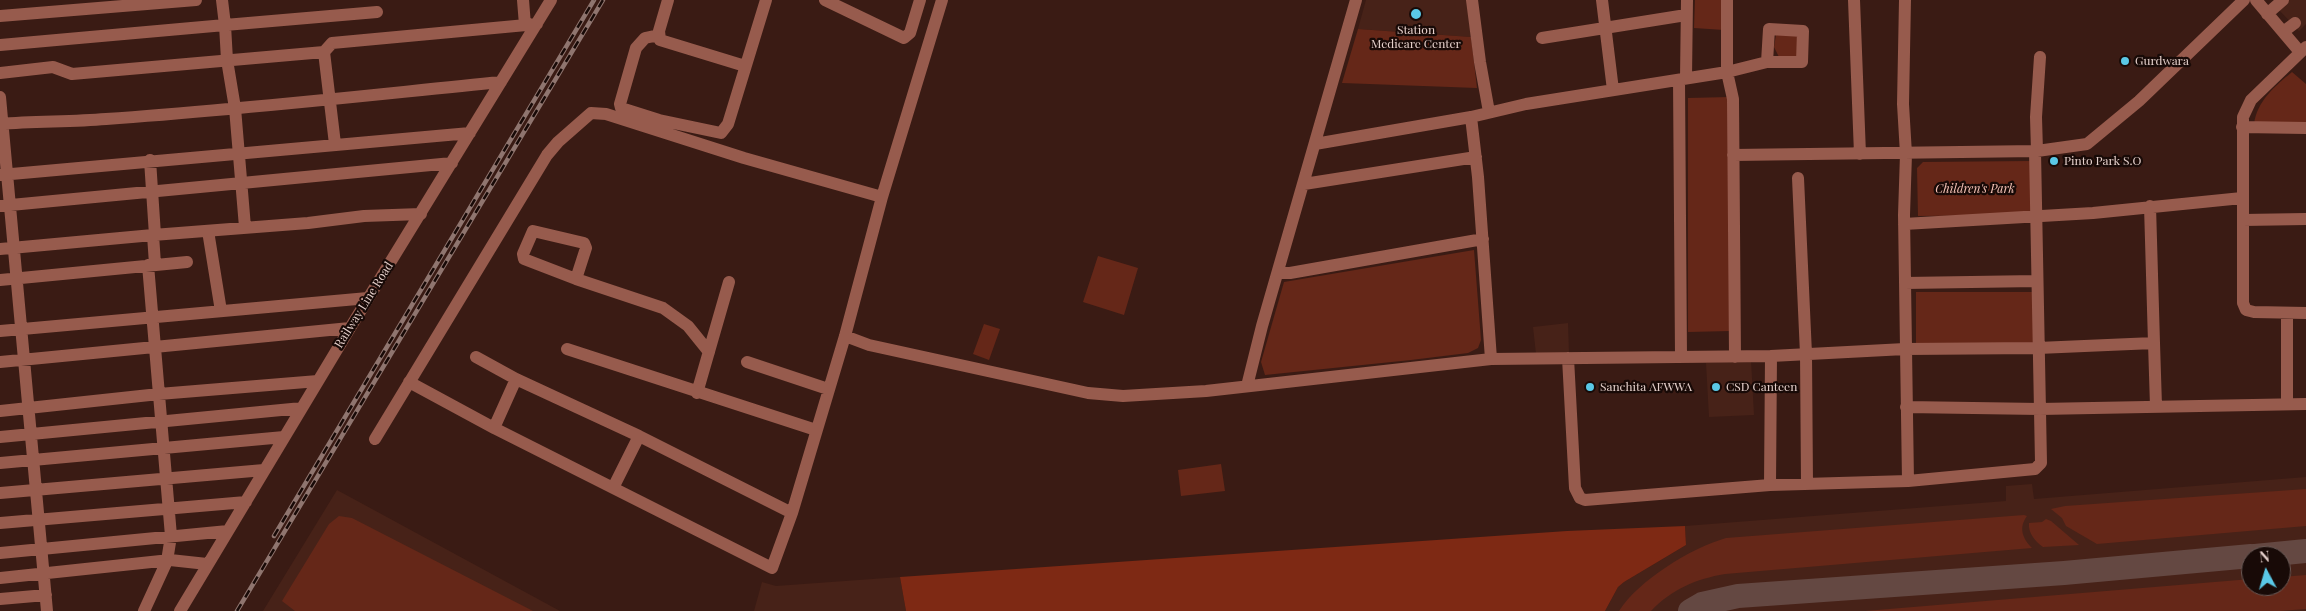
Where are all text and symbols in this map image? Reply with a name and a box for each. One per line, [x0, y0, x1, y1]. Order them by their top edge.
marker: Station Medicare Center [1409, 7, 1423, 21]
place label: Station Medicare Center [1371, 23, 1461, 51]
place label: Gurdwara [2135, 54, 2189, 68]
marker: Gurdwara [2119, 55, 2131, 67]
place label: Pinto Park S.O [2064, 154, 2142, 168]
marker: Pinto Park S.O [2048, 155, 2060, 167]
park label: Children's Park [1935, 182, 2015, 196]
street label: Railway Line Road [332, 259, 396, 351]
place label: Sanchita AFWWA [1600, 380, 1692, 394]
place label: CSD Canteen [1726, 380, 1797, 394]
marker: Sanchita AFWWA [1584, 381, 1596, 393]
marker: CSD Canteen [1710, 381, 1722, 393]
north arrow [2241, 546, 2291, 596]
text: N [2258, 547, 2270, 567]

